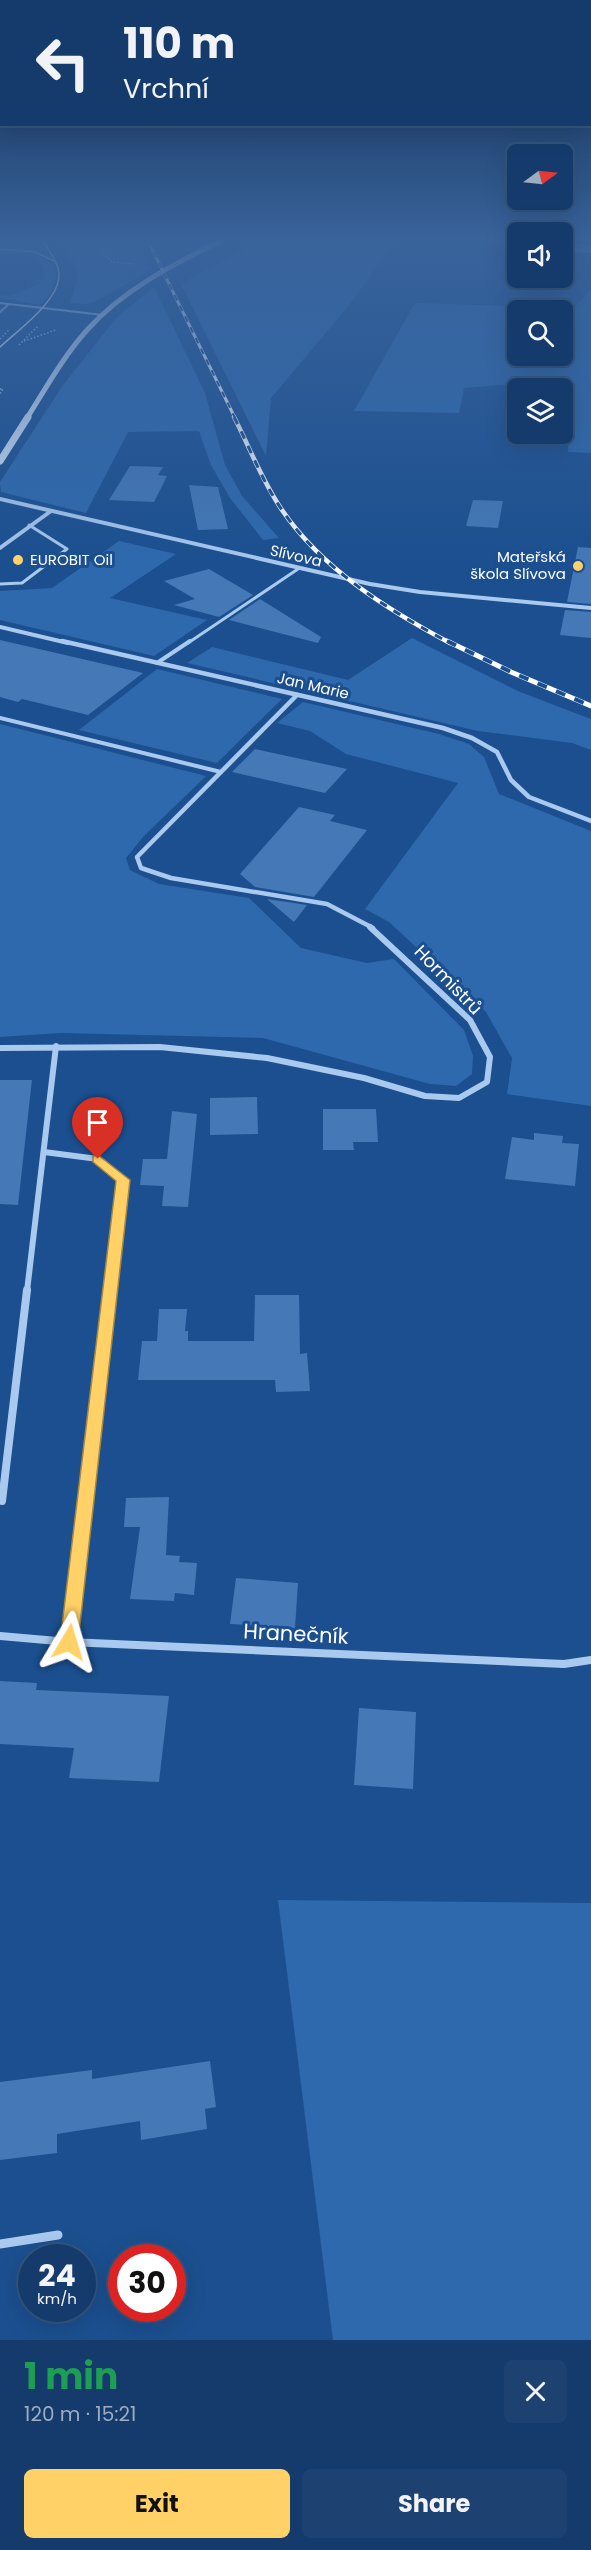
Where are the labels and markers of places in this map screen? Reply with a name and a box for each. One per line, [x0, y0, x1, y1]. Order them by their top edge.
place label: Mateřská škola Slívova [470, 546, 566, 584]
place label: EUROBIT Oil [30, 549, 113, 570]
marker: EUROBIT Oil [11, 553, 25, 567]
marker: Mateřská škola Slívova [571, 559, 585, 573]
pin [72, 1097, 123, 1159]

